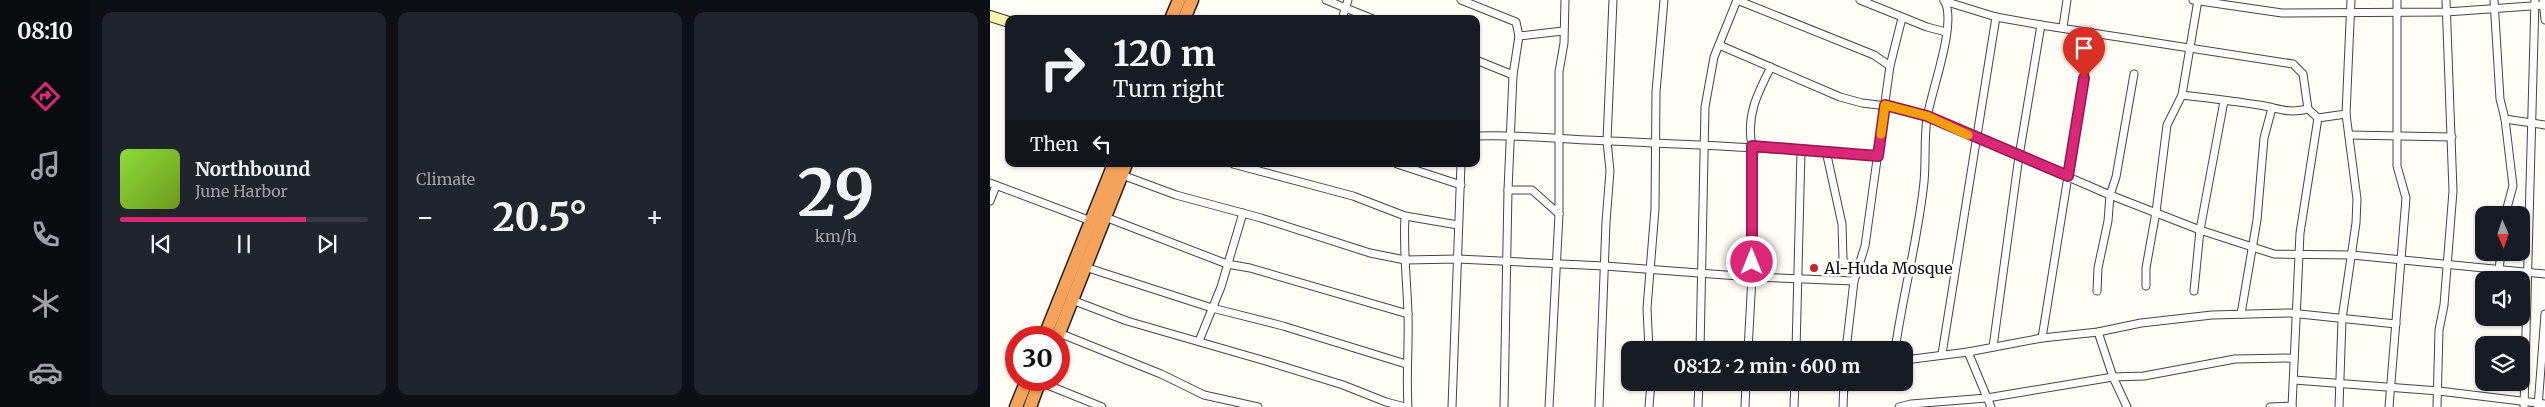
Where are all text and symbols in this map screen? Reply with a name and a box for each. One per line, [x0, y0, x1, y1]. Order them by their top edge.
text: 08:10 [17, 17, 73, 45]
pin [2063, 27, 2105, 78]
text: 120 m [1113, 32, 1216, 76]
icon: arrive [2070, 34, 2098, 62]
icon: right [1030, 35, 1095, 100]
text: Turn right [1113, 75, 1224, 103]
icon: directions [28, 79, 63, 114]
icon: left [1088, 130, 1116, 158]
text: Then [1030, 132, 1078, 156]
icon: music [28, 148, 63, 183]
text: 29 [797, 152, 875, 234]
text: Northbound [195, 157, 310, 181]
text: Climate [416, 169, 475, 189]
text: June Harbor [195, 181, 288, 201]
text: 20.5° [493, 194, 587, 241]
text: − [416, 199, 435, 235]
text: + [645, 199, 664, 235]
north arrow [2475, 206, 2530, 261]
map controls [2475, 206, 2530, 391]
icon: phone [28, 217, 63, 252]
text: km/h [815, 226, 857, 246]
icon: previous [147, 230, 175, 258]
icon: pause [230, 230, 258, 258]
icon: next [313, 230, 341, 258]
position arrow [1725, 235, 1777, 287]
place label: Al-Huda Mosque [1823, 258, 1953, 278]
marker: Al-Huda Mosque [1808, 262, 1820, 274]
button: sound [2475, 271, 2530, 326]
icon: climate [28, 286, 63, 321]
speed limit sign: 30 [1005, 326, 1070, 391]
button: layers [2475, 336, 2530, 391]
text: 08:12 · 2 min · 600 m [1674, 354, 1860, 378]
icon: car [28, 355, 63, 390]

